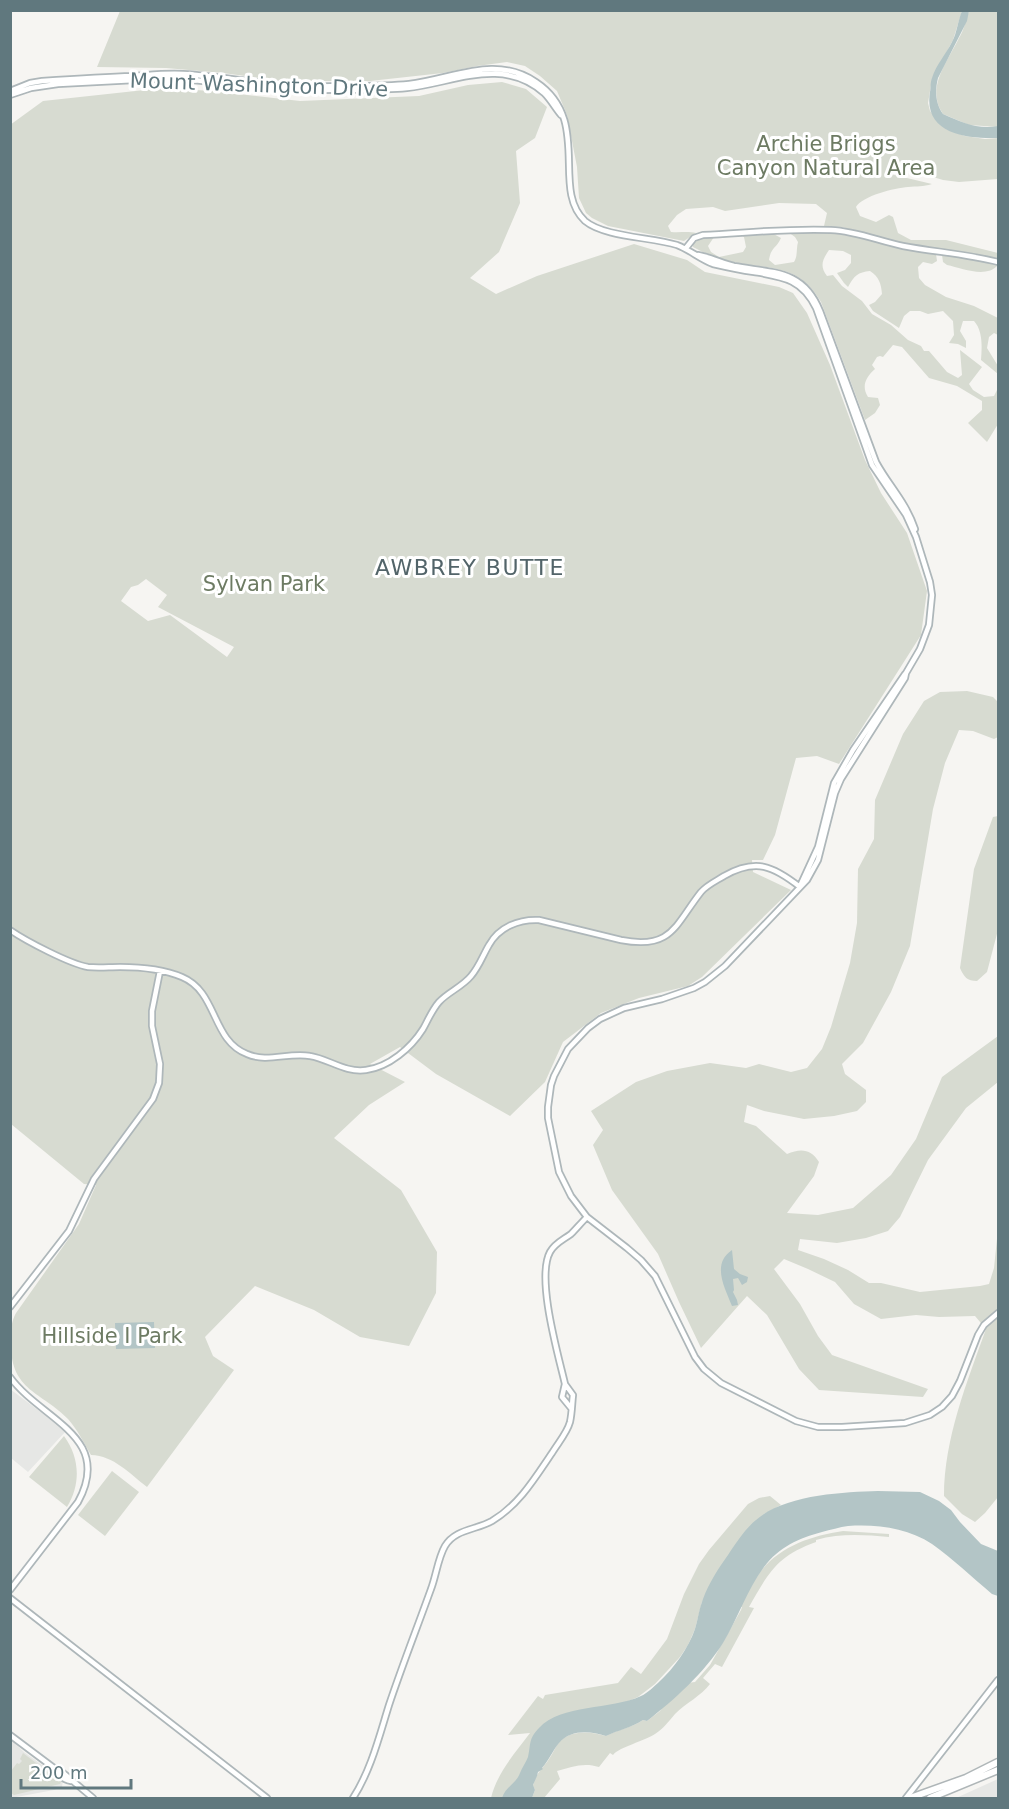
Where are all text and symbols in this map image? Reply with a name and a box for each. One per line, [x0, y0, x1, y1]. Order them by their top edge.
street label: Mount Washington Drive [129, 68, 389, 102]
park label: Archie Briggs Canyon Natural Area [717, 132, 935, 180]
district label: AWBREY BUTTE [375, 555, 565, 580]
park label: Sylvan Park [203, 572, 326, 596]
park label: Hillside I Park [41, 1324, 183, 1348]
scale bar [21, 1752, 130, 1790]
text: 200 m [30, 1762, 88, 1783]

